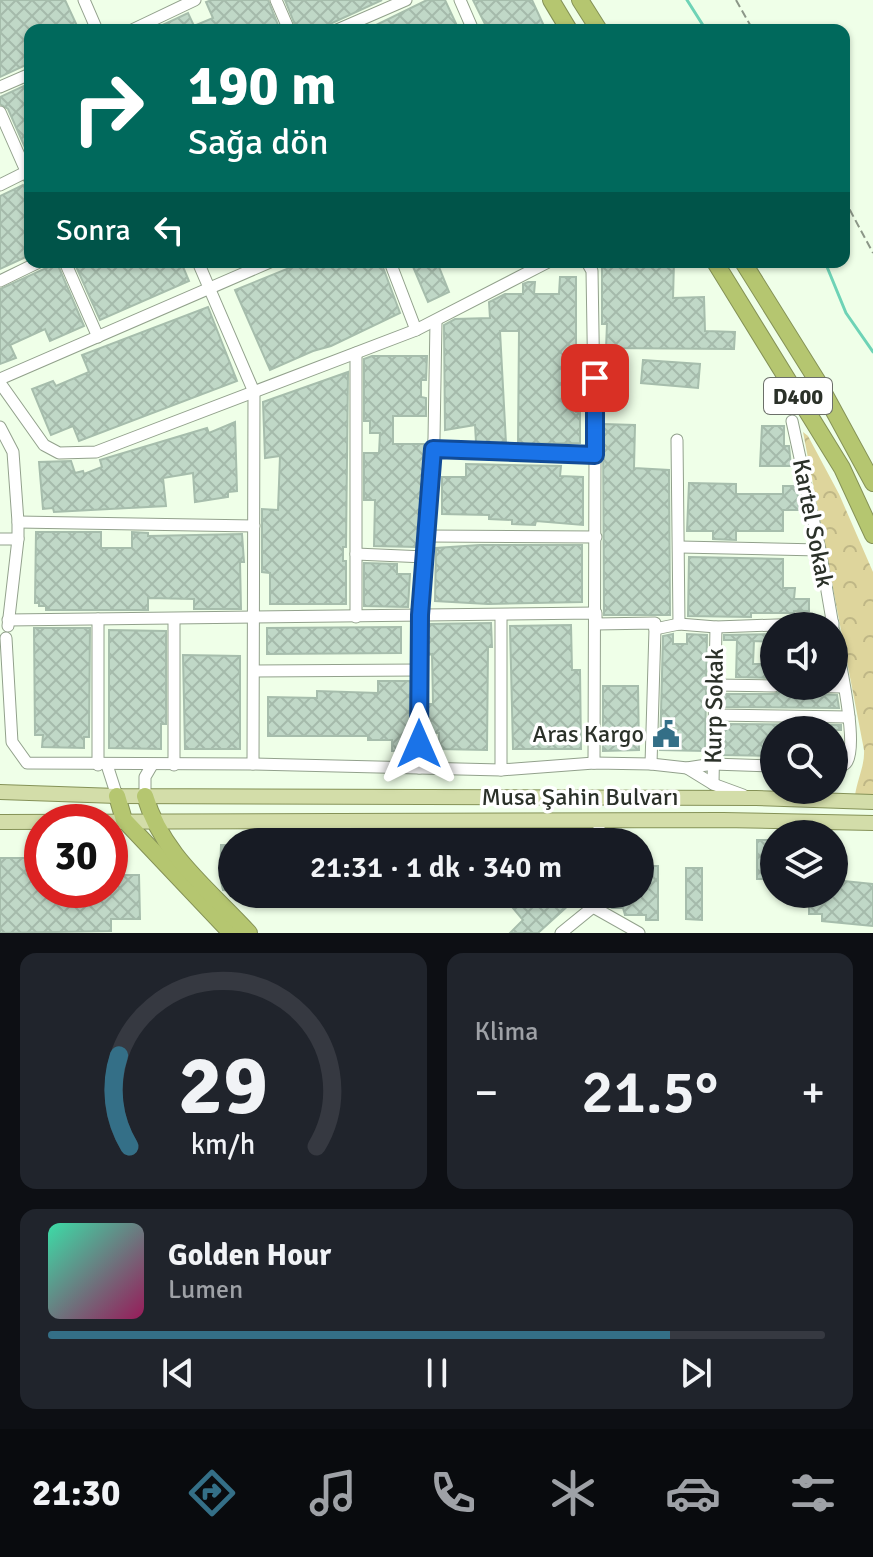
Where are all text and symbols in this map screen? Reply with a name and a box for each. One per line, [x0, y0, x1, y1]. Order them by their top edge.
text: 190 m [188, 51, 336, 120]
icon: right [56, 56, 160, 160]
text: Sağa dön [188, 120, 329, 165]
icon: left [147, 208, 191, 252]
text: Sonra [56, 212, 131, 249]
pin [561, 344, 629, 412]
icon: arrive [573, 356, 617, 400]
road number: D400 [764, 378, 832, 414]
street label: Kartel Sokak [786, 456, 840, 590]
map controls [760, 612, 848, 908]
button: sound [760, 612, 848, 700]
street label: Kurp Sokak [698, 648, 730, 764]
position arrow [377, 702, 461, 786]
button: search [760, 716, 848, 804]
place label: Aras Kargo [532, 719, 644, 749]
public building icon: Aras Kargo [651, 719, 681, 749]
street label: Musa Şahin Bulvarı [481, 782, 679, 812]
speed limit sign: 30 [24, 804, 128, 908]
button: layers [760, 820, 848, 908]
text: 21:31 · 1 dk · 340 m [310, 849, 562, 886]
text: Klima [475, 1016, 538, 1048]
text: 29 [178, 1035, 268, 1137]
text: 21.5° [581, 1056, 718, 1130]
text: − [475, 1066, 498, 1120]
text: + [801, 1066, 825, 1120]
text: km/h [191, 1127, 256, 1162]
text: Golden Hour [168, 1237, 331, 1274]
text: Lumen [168, 1274, 243, 1306]
icon: previous [156, 1351, 200, 1395]
icon: pause [415, 1351, 459, 1395]
icon: next [674, 1351, 718, 1395]
icon: directions [184, 1465, 240, 1521]
icon: music [305, 1465, 361, 1521]
icon: phone [425, 1465, 481, 1521]
icon: climate [545, 1465, 601, 1521]
icon: car [665, 1465, 721, 1521]
icon: filters [785, 1465, 841, 1521]
text: 21:30 [32, 1471, 120, 1516]

